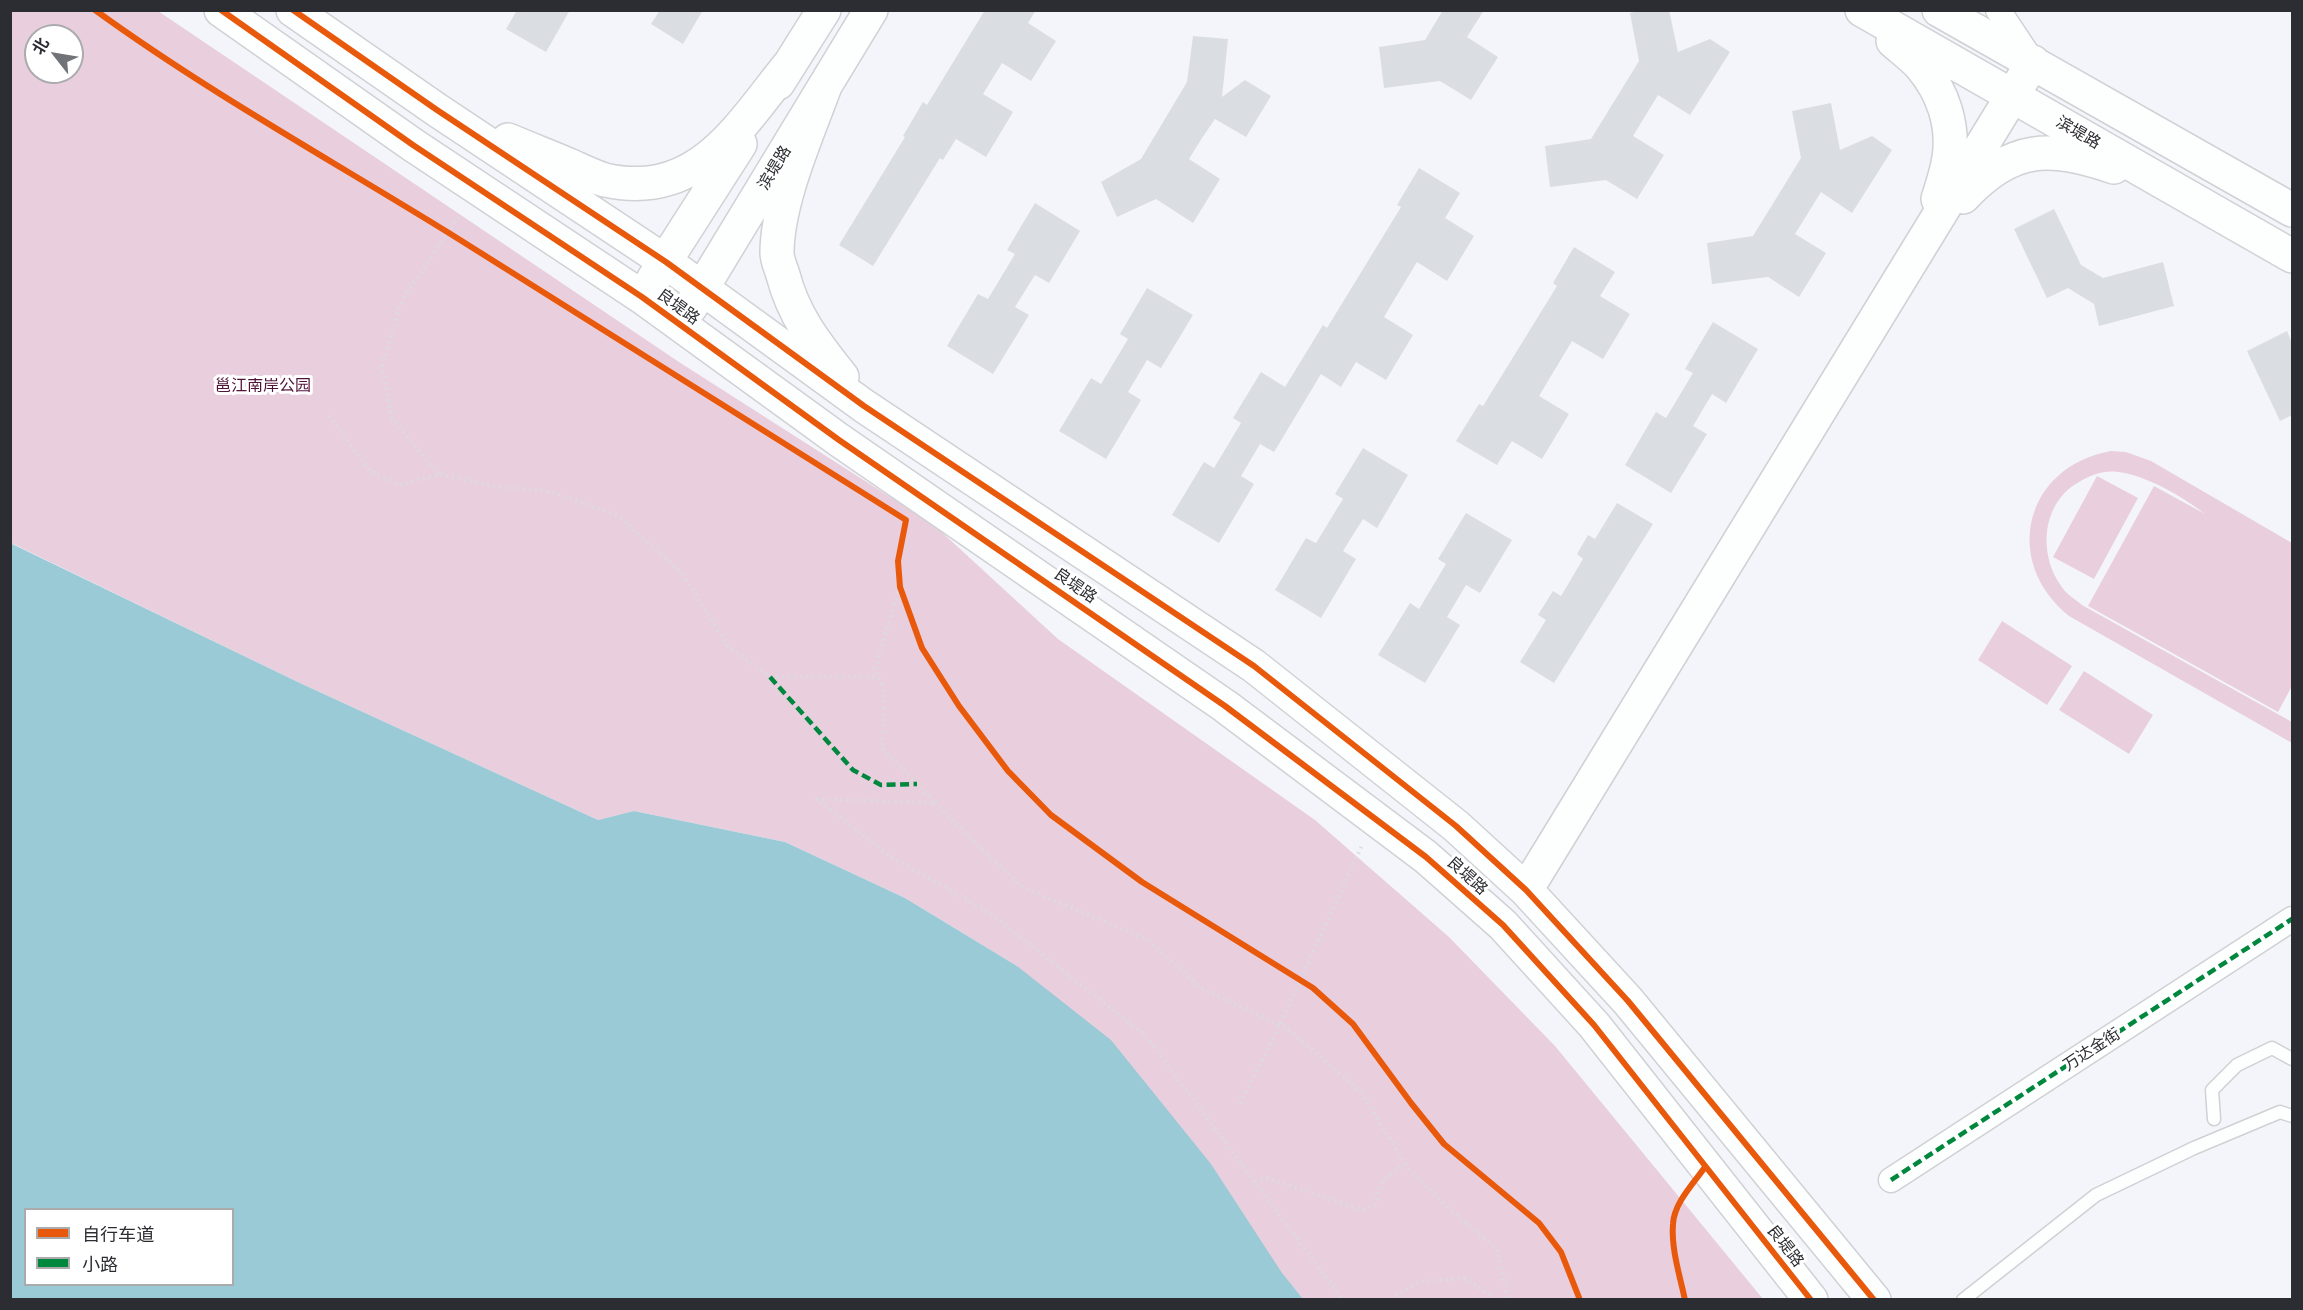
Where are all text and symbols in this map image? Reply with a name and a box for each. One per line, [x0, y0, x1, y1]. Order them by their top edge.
north arrow [24, 24, 84, 84]
text: 北 [28, 34, 53, 58]
street label: 滨堤路 [2052, 113, 2104, 153]
street label: 滨堤路 [754, 142, 796, 194]
street label: 良堤路 [653, 285, 703, 329]
park label: 邕江南岸公园 [215, 376, 311, 396]
street label: 良堤路 [1050, 564, 1100, 608]
street label: 良堤路 [1443, 853, 1491, 899]
street label: 万达金街 [2060, 1025, 2124, 1075]
legend [24, 1208, 234, 1286]
street label: 良堤路 [1763, 1221, 1807, 1271]
text: 自行车道 [82, 1223, 154, 1246]
text: 小路 [82, 1253, 118, 1276]

